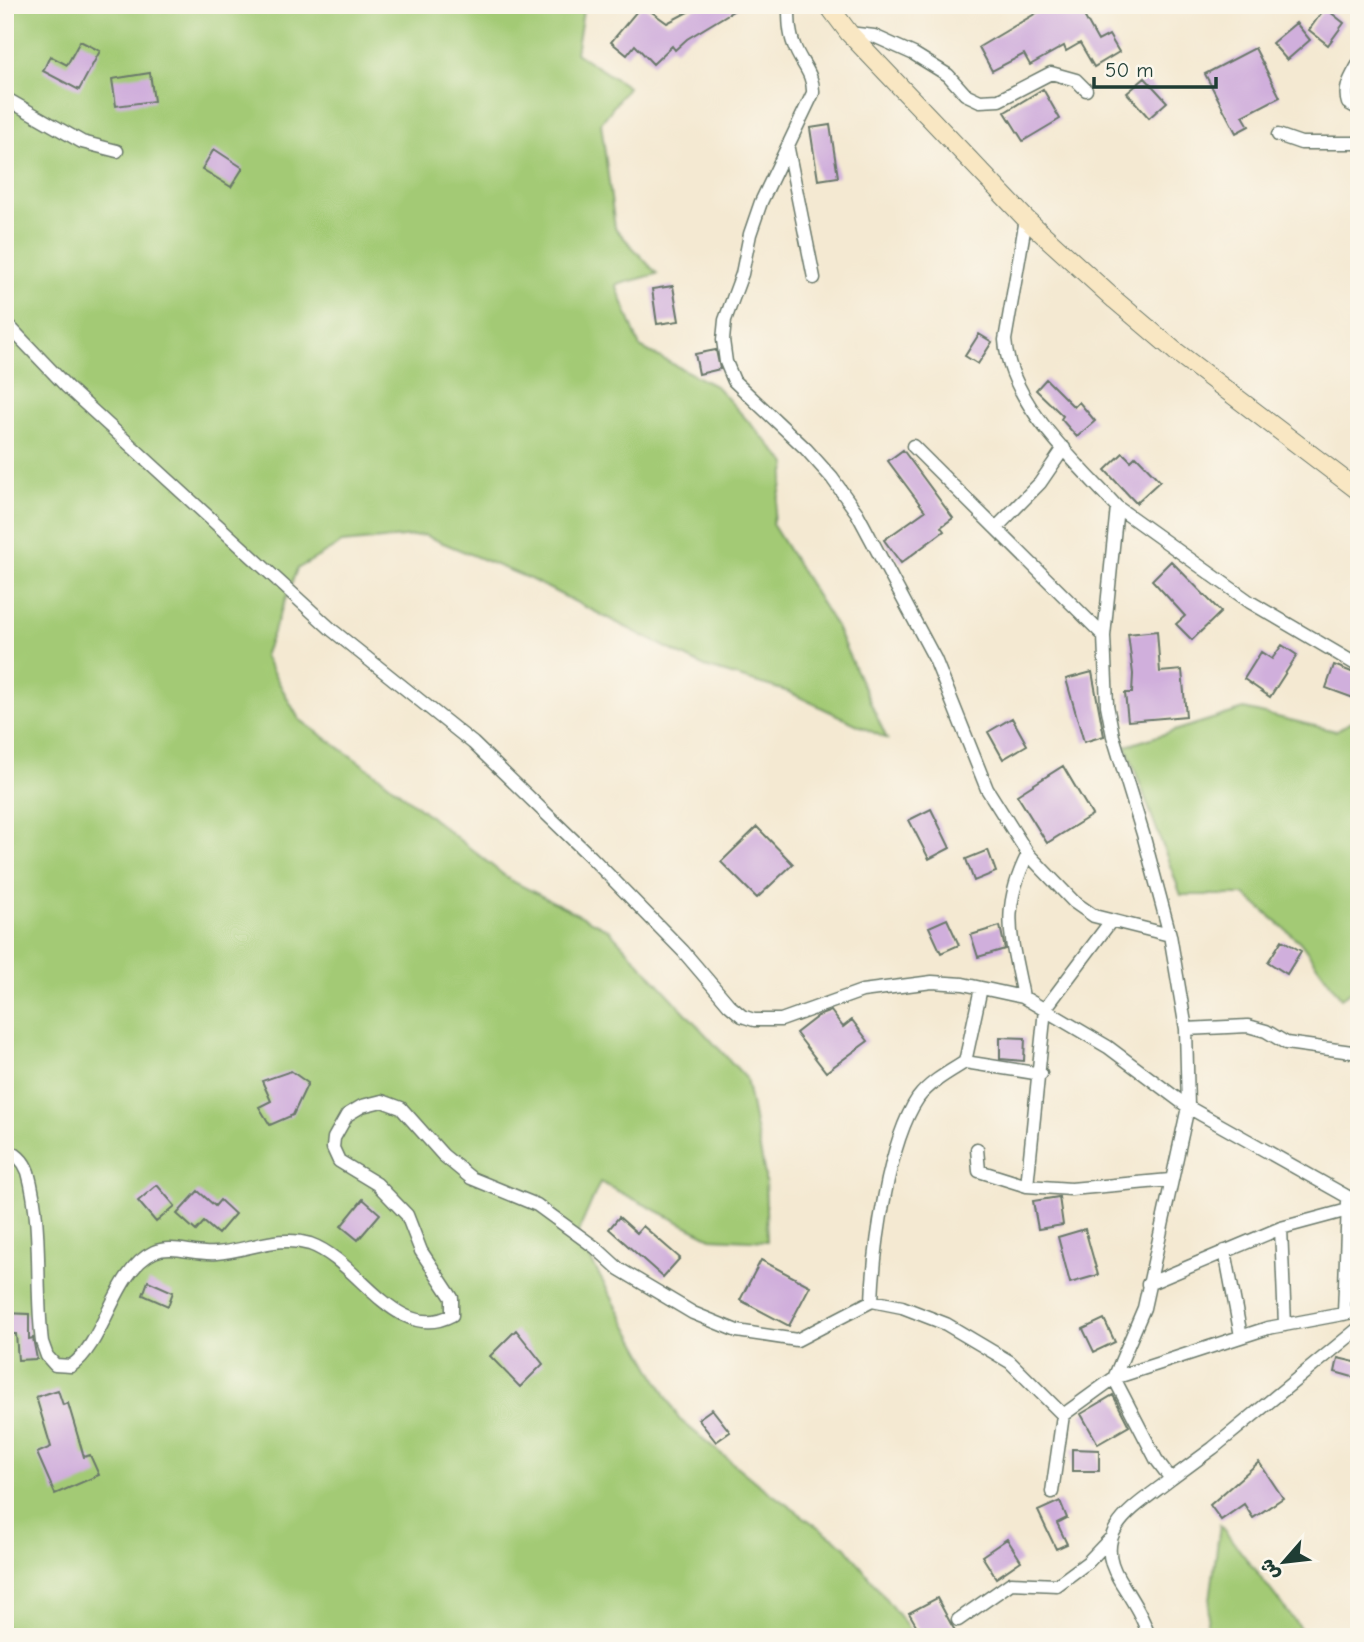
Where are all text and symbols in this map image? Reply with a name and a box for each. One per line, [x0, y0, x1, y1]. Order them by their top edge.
scale bar [1094, 46, 1217, 90]
text: 50 m [1105, 58, 1154, 82]
north arrow [1248, 1526, 1318, 1596]
text: ش [1255, 1555, 1284, 1584]

